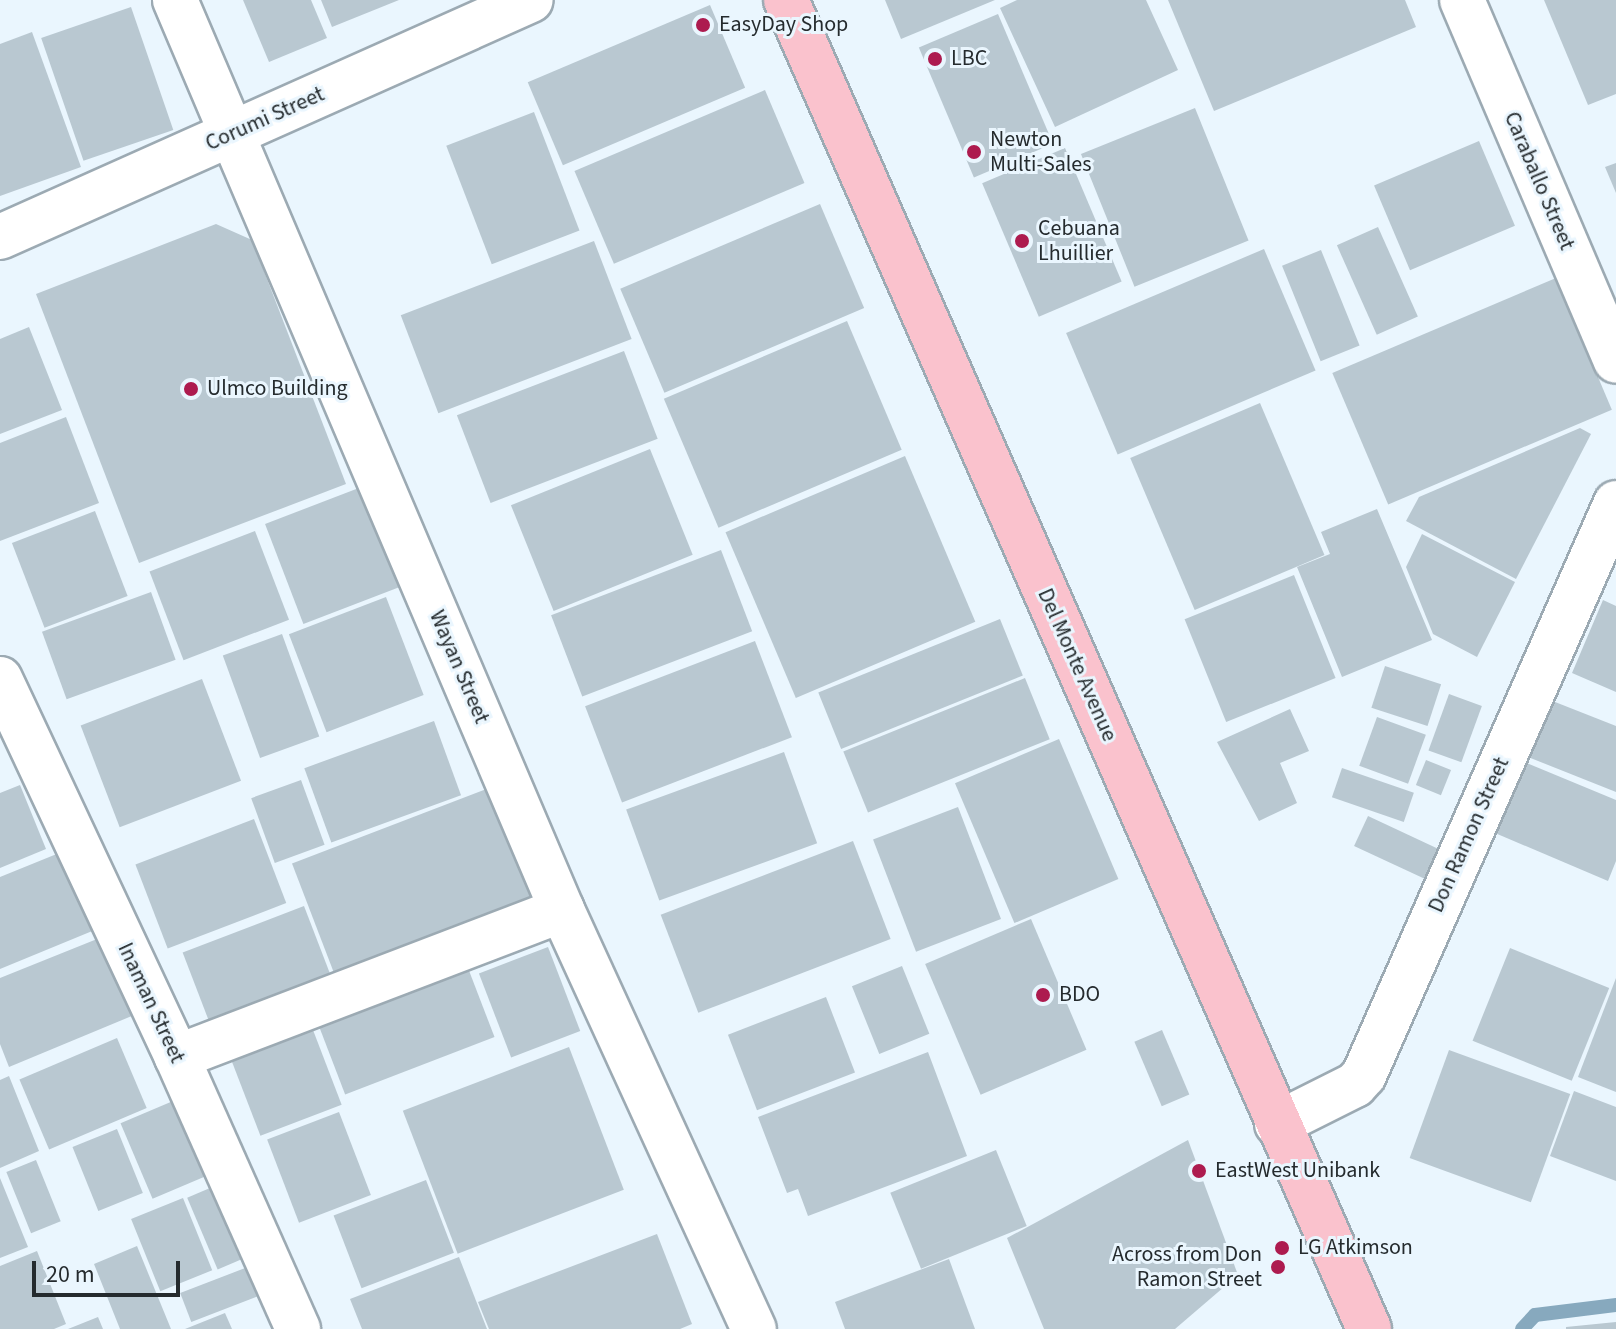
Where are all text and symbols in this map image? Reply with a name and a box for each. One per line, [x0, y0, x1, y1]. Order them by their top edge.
place label: EasyDay Shop [719, 12, 848, 38]
marker: EasyDay Shop [694, 16, 712, 34]
place label: LBC [951, 46, 987, 72]
marker: LBC [926, 50, 944, 68]
street label: Corumi Street [202, 81, 328, 157]
street label: Caraballo Street [1498, 108, 1580, 254]
place label: Newton Multi-Sales [990, 126, 1091, 178]
marker: Newton Multi-Sales [965, 143, 983, 161]
place label: Cebuana Lhuillier [1038, 215, 1120, 266]
marker: Cebuana Lhuillier [1013, 232, 1031, 250]
place label: Ulmco Building [207, 376, 348, 402]
marker: Ulmco Building [182, 380, 200, 398]
street label: Del Monte Avenue [1031, 584, 1123, 746]
street label: Wayan Street [423, 606, 495, 728]
street label: Don Ramon Street [1423, 753, 1515, 917]
street label: Inaman Street [112, 939, 190, 1067]
place label: BDO [1059, 982, 1100, 1008]
marker: BDO [1034, 986, 1052, 1004]
place label: EastWest Unibank [1215, 1158, 1380, 1184]
marker: EastWest Unibank [1190, 1162, 1208, 1180]
place label: LG Atkimson [1298, 1235, 1413, 1261]
marker: LG Atkimson [1273, 1239, 1291, 1257]
place label: Across from Don Ramon Street [1112, 1241, 1262, 1292]
scale bar [36, 1245, 184, 1295]
text: 20 m [46, 1257, 95, 1292]
marker: Across from Don Ramon Street [1269, 1258, 1287, 1276]

